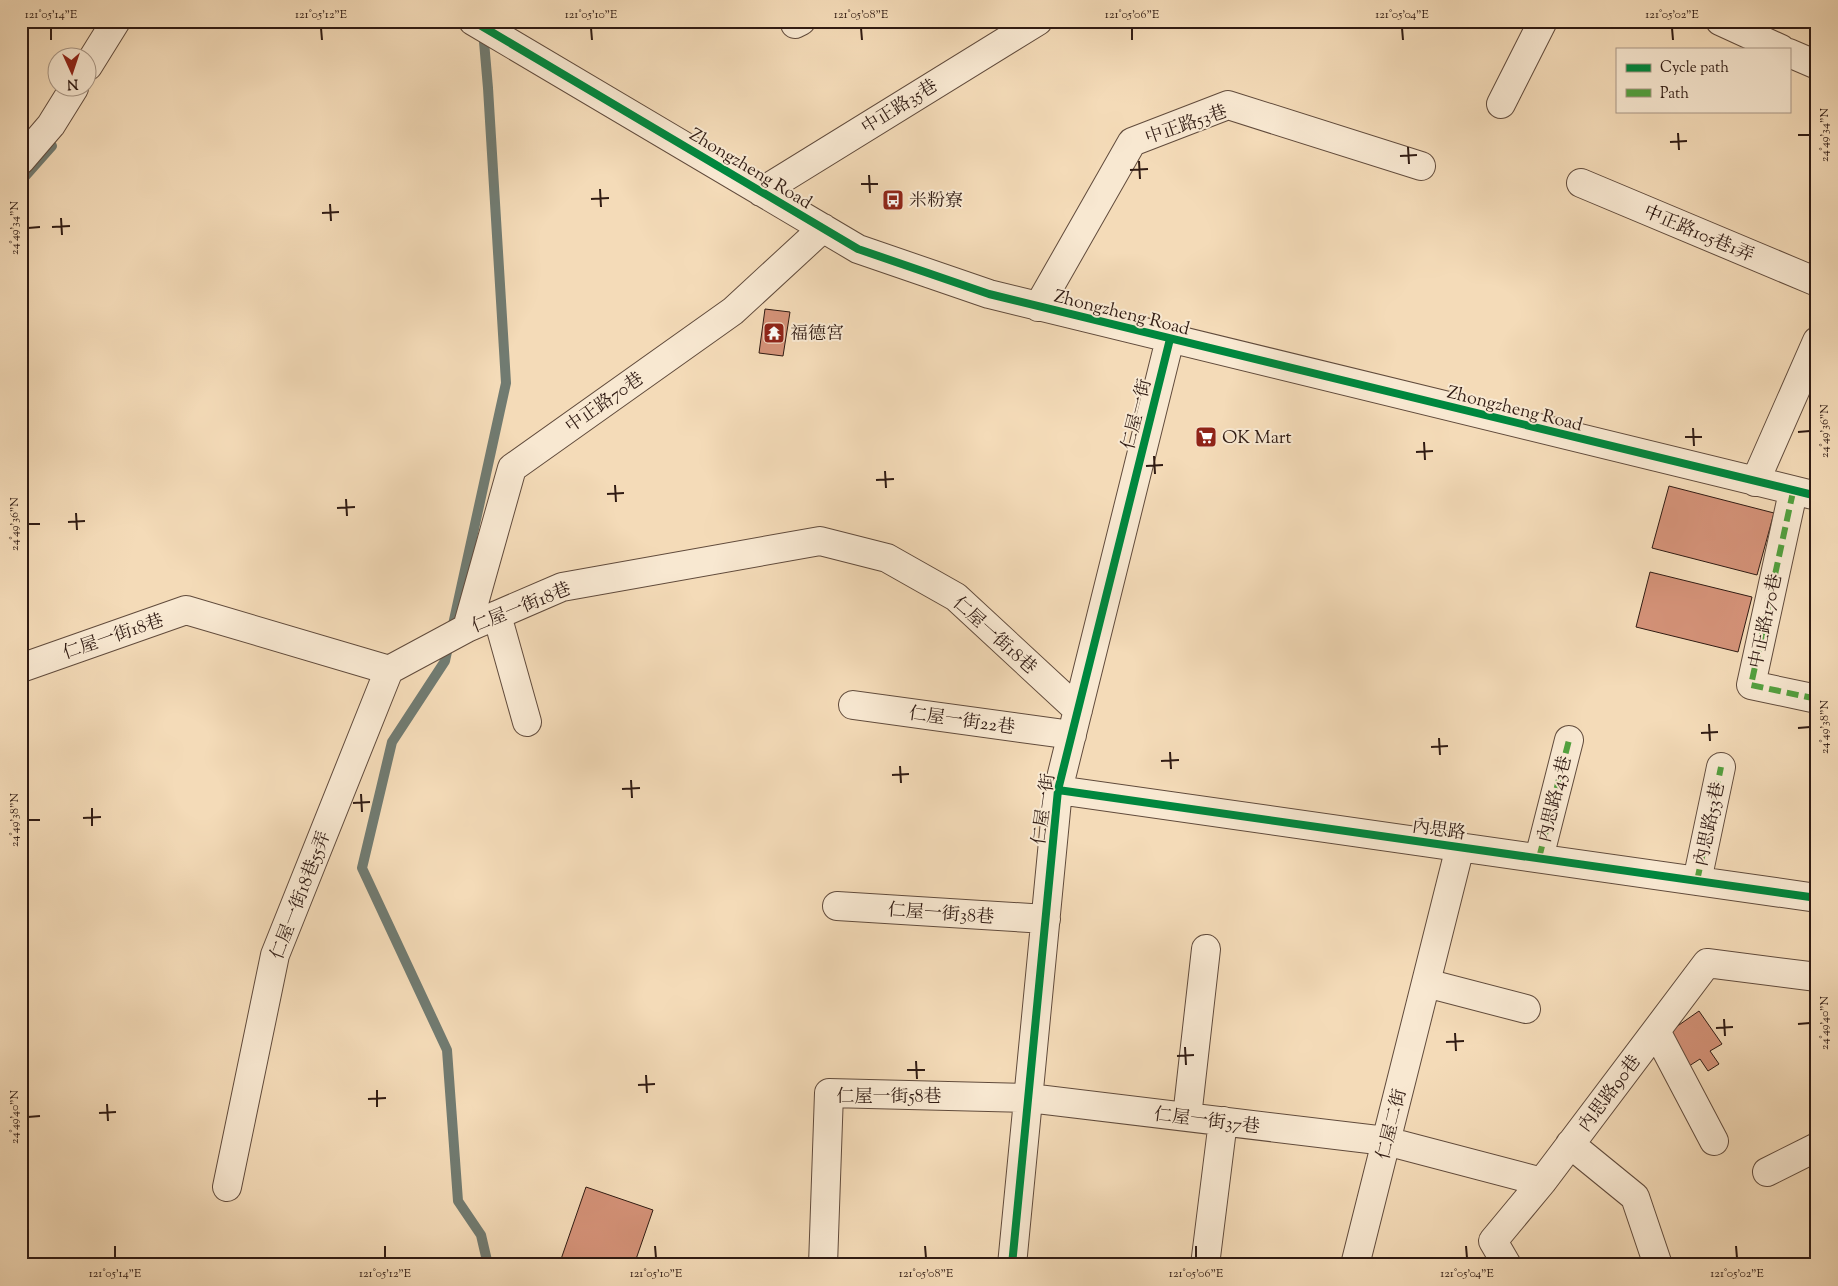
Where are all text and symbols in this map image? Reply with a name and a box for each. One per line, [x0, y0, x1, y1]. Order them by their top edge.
text: 121°05'14"E [25, 6, 78, 24]
text: 121°05'12"E [295, 6, 348, 24]
text: 121°05'10"E [565, 6, 618, 24]
text: 121°05'08"E [834, 6, 889, 24]
text: 121°05'06"E [1105, 6, 1160, 24]
text: 121°05'04"E [1375, 6, 1430, 24]
text: 121°05'02"E [1645, 6, 1700, 24]
north arrow [48, 48, 98, 98]
legend [1616, 48, 1790, 112]
text: Cycle path [1660, 58, 1729, 79]
text: N [66, 73, 79, 93]
street label: 中正路35巷 [857, 74, 943, 141]
text: Path [1660, 84, 1689, 105]
street label: 中正路53巷 [1142, 100, 1231, 152]
text: 24°49'34"N [1816, 108, 1834, 162]
street label: Zhongzheng Road [684, 123, 816, 217]
bus stop icon: 米粉寮 [881, 188, 905, 212]
place label: 米粉寮 [909, 189, 963, 215]
street label: 中正路105巷1弄 [1639, 200, 1757, 270]
text: 24°49'34"N [6, 201, 24, 255]
street label: Zhongzheng Road [1051, 285, 1192, 343]
temple icon: 福德宮 [762, 321, 786, 345]
place label: 福德宮 [790, 322, 844, 348]
street label: 中正路70巷 [561, 367, 650, 440]
street label: 仁屋一街 [1117, 376, 1159, 453]
street label: Zhongzheng Road [1444, 381, 1585, 439]
text: 24°49'36"N [1816, 404, 1834, 458]
supermarket icon: OK Mart [1194, 425, 1218, 449]
place label: OK Mart [1222, 426, 1292, 452]
text: 24°49'36"N [6, 497, 24, 551]
street label: 中正路170巷 [1744, 572, 1790, 671]
street label: 仁屋一街18巷 [468, 577, 575, 641]
street label: 仁屋一街18巷 [946, 592, 1041, 681]
street label: 仁屋一街18巷 [60, 608, 168, 667]
text: 24°49'38"N [1816, 700, 1834, 754]
street label: 仁屋一街22巷 [907, 702, 1016, 742]
street label: 內思路43巷 [1533, 753, 1579, 845]
street label: 仁屋一街 [1027, 772, 1063, 847]
street label: 內思路53巷 [1689, 780, 1733, 869]
text: 24°49'38"N [6, 793, 24, 847]
street label: 內思路 [1410, 814, 1467, 848]
street label: 仁屋一街18巷55弄 [265, 828, 338, 964]
street label: 仁屋一街38巷 [887, 898, 995, 932]
text: 24°49'40"N [1816, 996, 1834, 1050]
street label: 內思路90巷 [1573, 1050, 1648, 1138]
street label: 仁屋一街58巷 [836, 1085, 942, 1111]
street label: 仁屋二街 [1372, 1086, 1414, 1163]
text: 24°49'40"N [6, 1090, 24, 1144]
street label: 仁屋一街37巷 [1152, 1103, 1261, 1141]
text: 121°05'14"E [89, 1265, 142, 1283]
text: 121°05'12"E [359, 1265, 412, 1283]
text: 121°05'10"E [630, 1265, 683, 1283]
text: 121°05'08"E [899, 1265, 954, 1283]
text: 121°05'06"E [1169, 1265, 1224, 1283]
text: 121°05'04"E [1440, 1265, 1495, 1283]
text: 121°05'02"E [1710, 1265, 1765, 1283]

